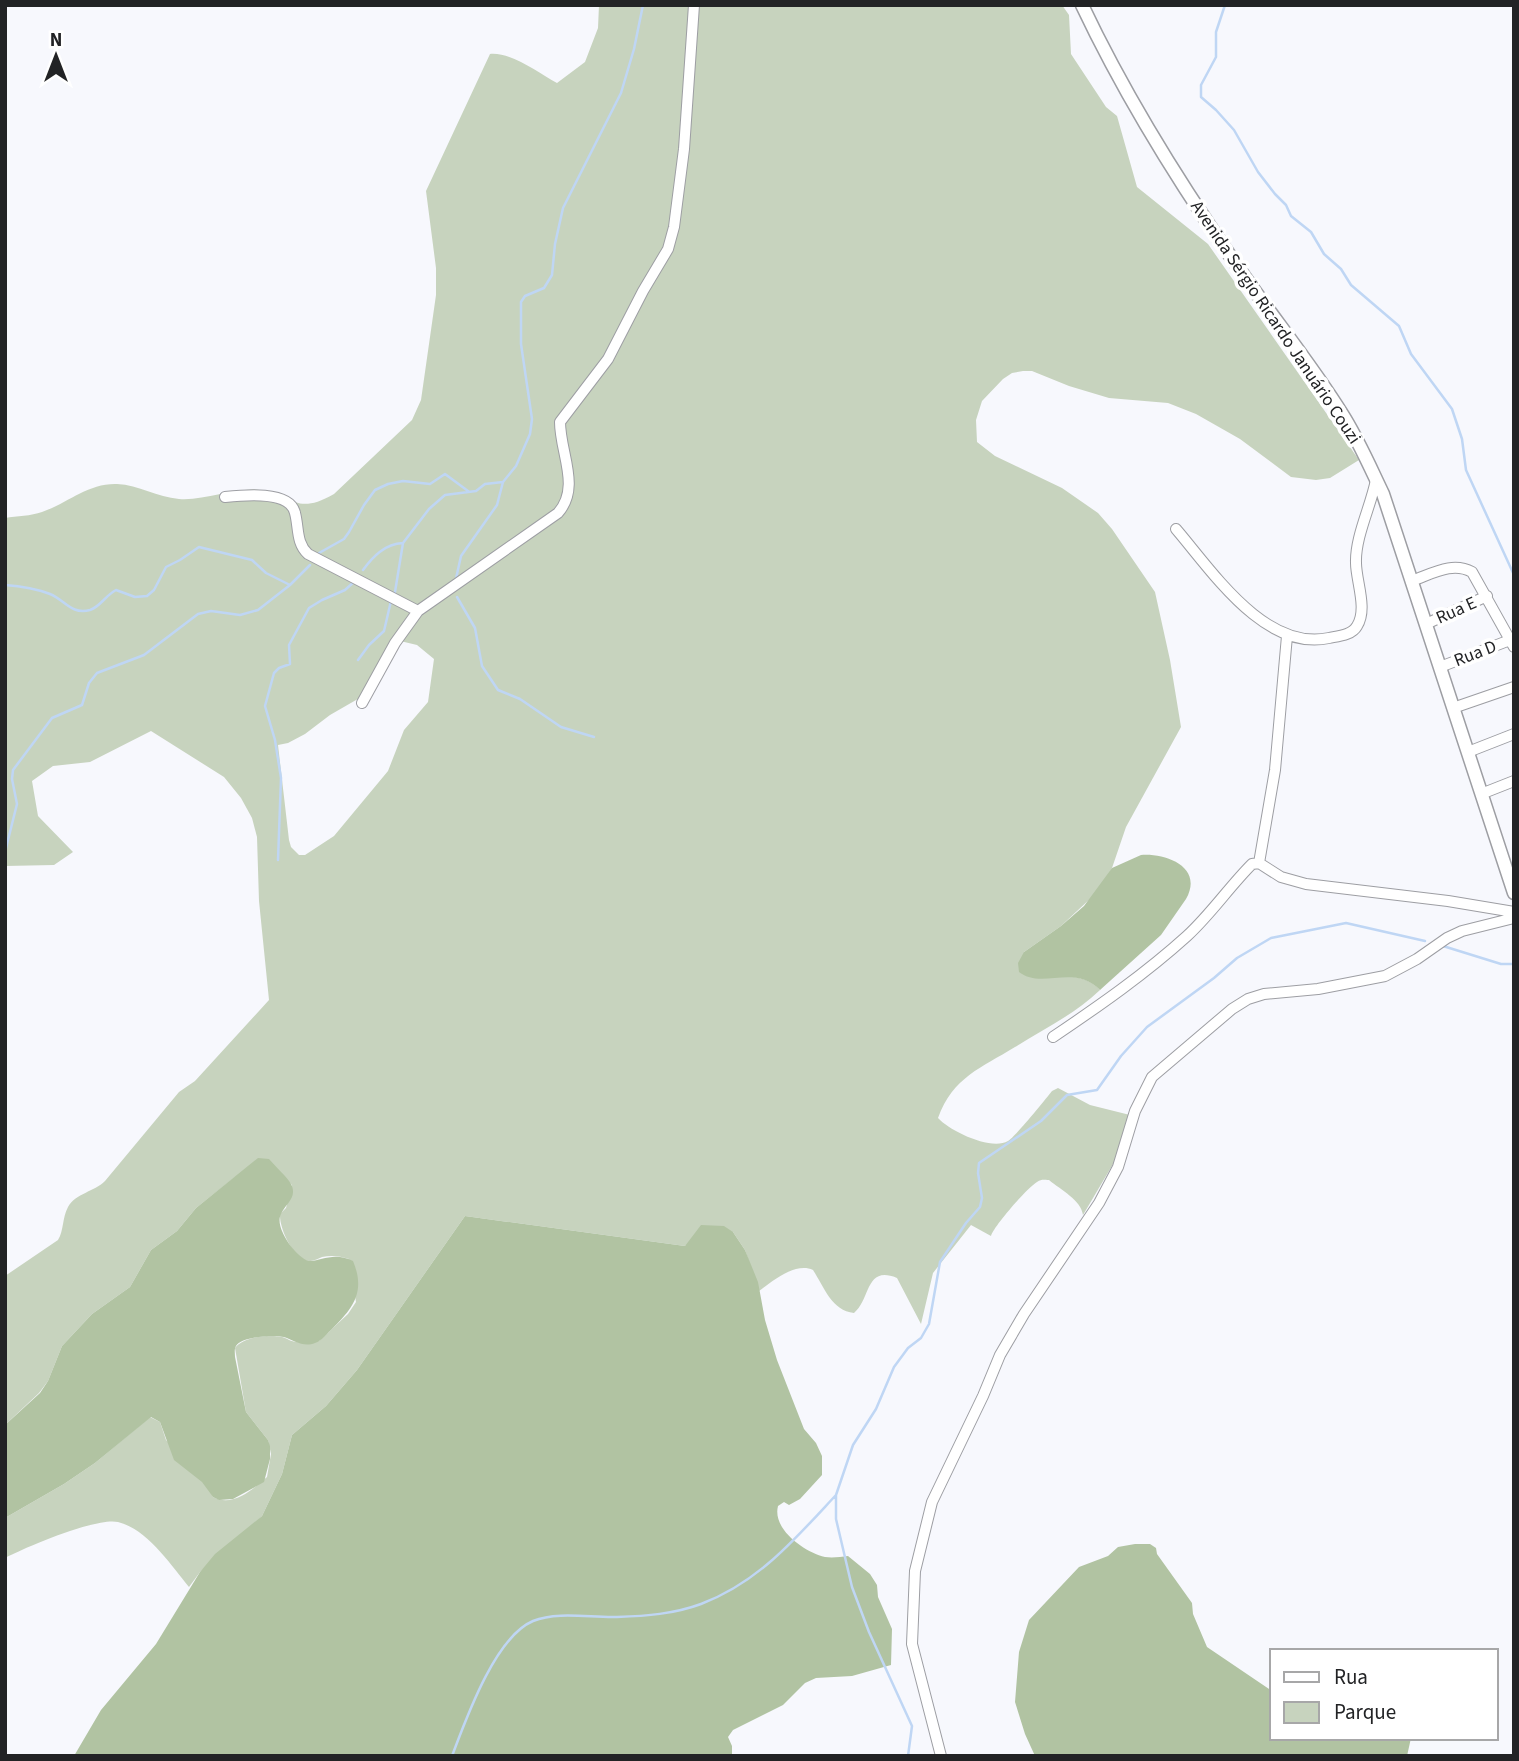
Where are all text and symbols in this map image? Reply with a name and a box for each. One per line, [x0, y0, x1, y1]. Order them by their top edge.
north arrow [21, 21, 91, 91]
text: N [50, 27, 62, 54]
street label: Avenida Sérgio Ricardo Januário Couzi [1184, 196, 1367, 449]
street label: Rua E [1432, 590, 1481, 630]
street label: Rua D [1450, 634, 1500, 673]
legend [1270, 1649, 1498, 1740]
text: Rua [1334, 1662, 1368, 1692]
text: Parque [1334, 1697, 1396, 1727]

